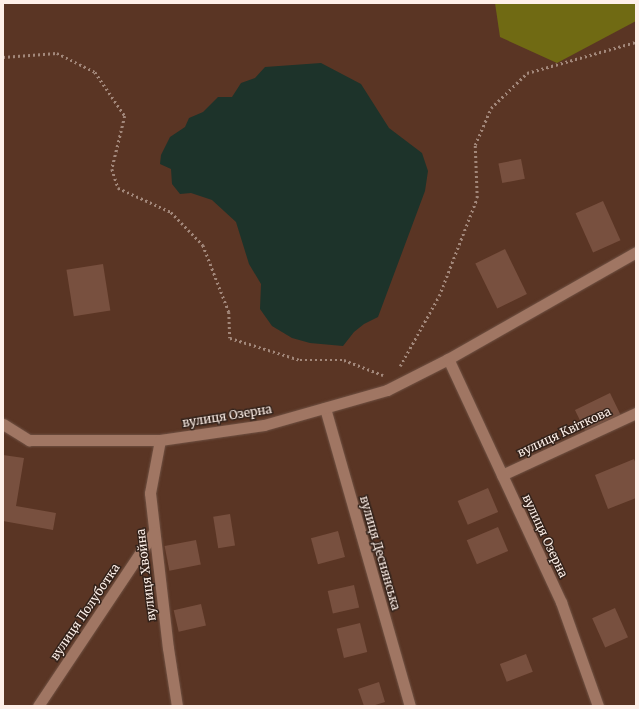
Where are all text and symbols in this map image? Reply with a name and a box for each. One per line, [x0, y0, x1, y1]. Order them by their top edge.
street label: вулиця Озерна [181, 402, 273, 430]
street label: вулиця Квіткова [515, 404, 613, 460]
street label: вулиця Озерна [519, 492, 571, 580]
street label: вулиця Деснянська [357, 494, 403, 612]
street label: вулиця Хвойна [133, 528, 159, 622]
street label: вулиця Полуботка [47, 561, 123, 663]

